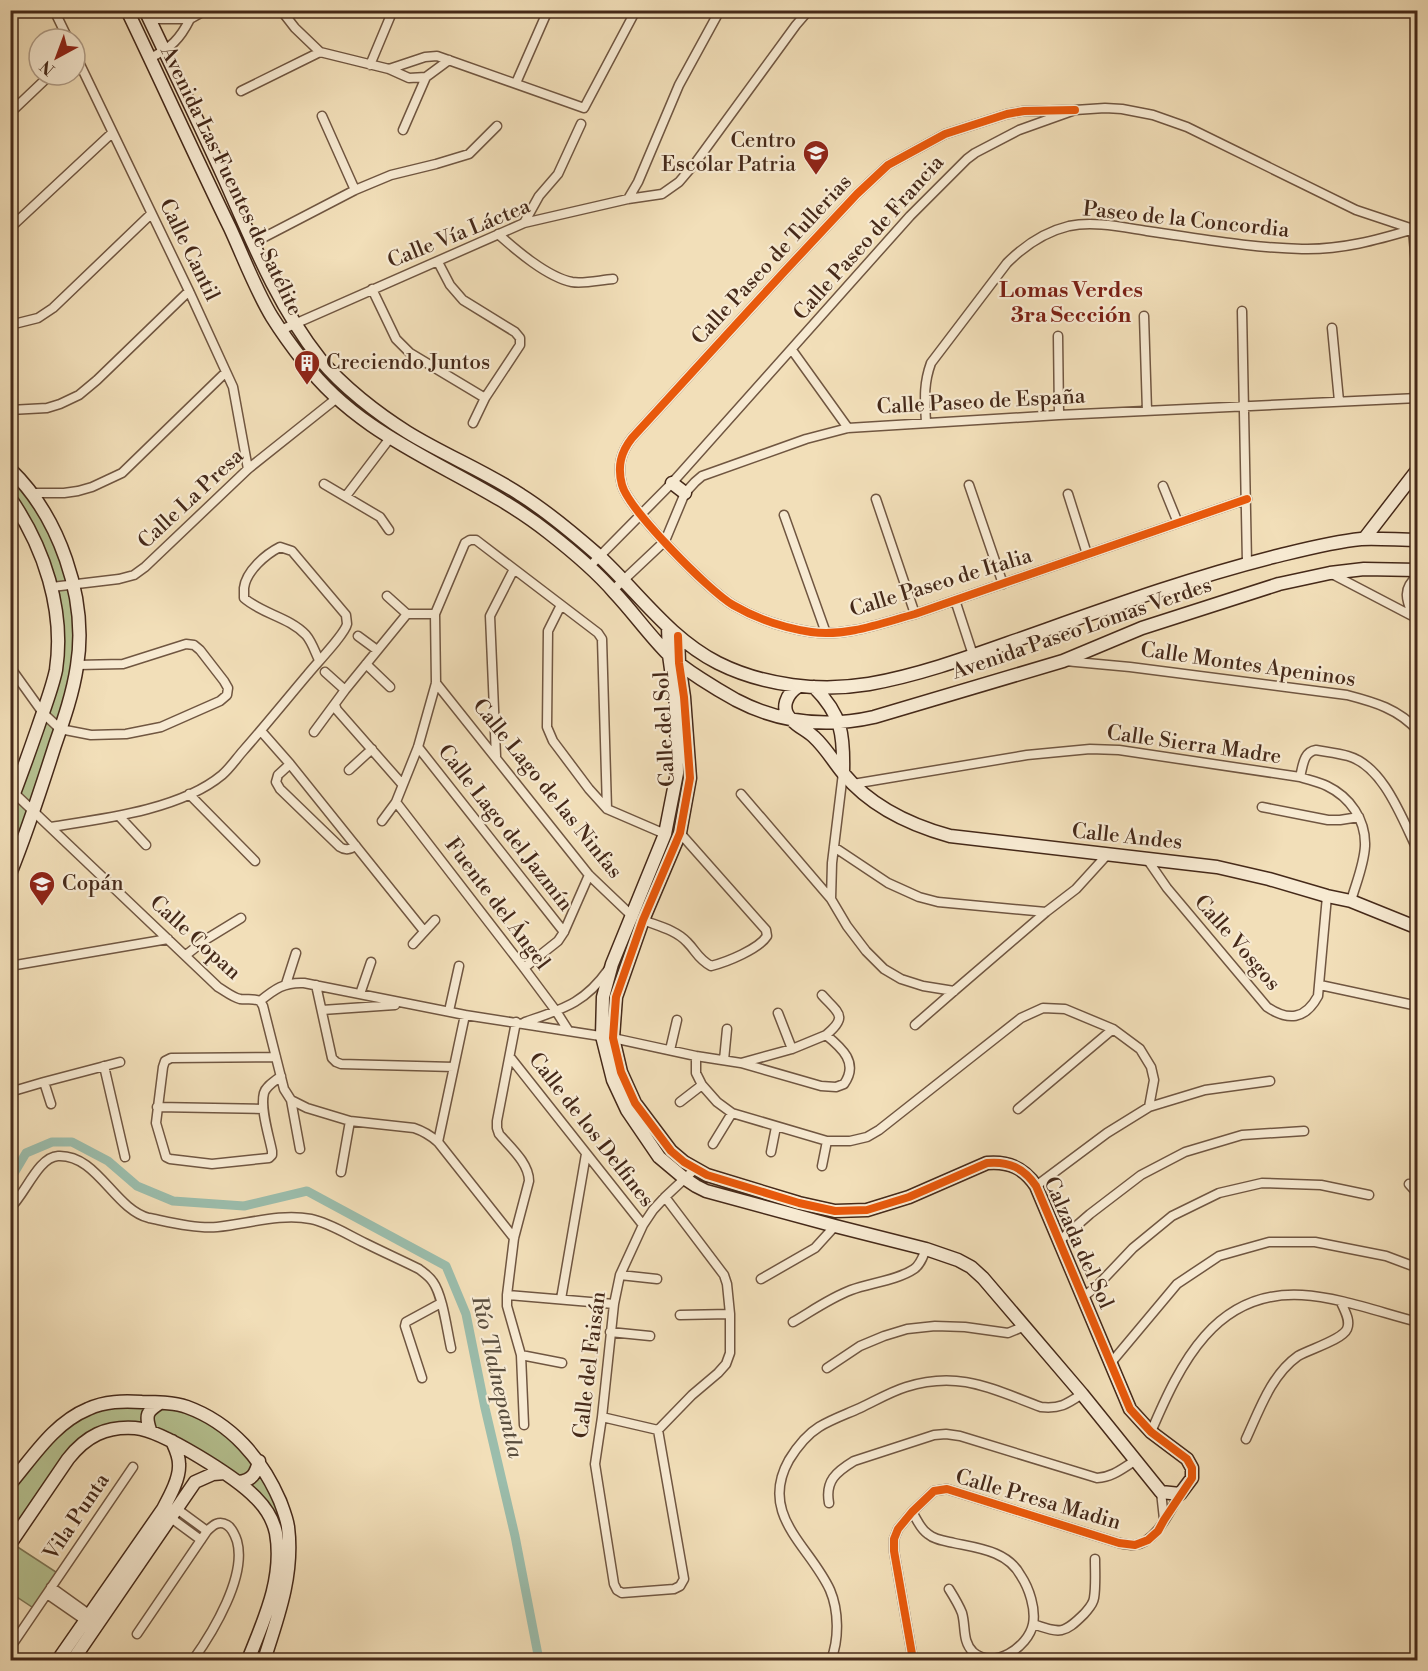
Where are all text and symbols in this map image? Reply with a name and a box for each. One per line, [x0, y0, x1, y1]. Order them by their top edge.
north arrow [27, 27, 87, 87]
street label: Avenida Las Fuentes de Satélite [154, 41, 308, 320]
text: N [36, 56, 59, 79]
place label: Centro Escolar Patria [661, 128, 796, 178]
school or university icon: Centro Escolar Patria [801, 138, 831, 176]
street label: Calle Paseo de Francia [788, 150, 950, 326]
street label: Calle Paseo de Tullerias [686, 169, 858, 351]
street label: Calle Vía Láctea [384, 193, 535, 274]
street label: Calle Cantil [153, 195, 225, 305]
street label: Paseo de la Concordia [1082, 196, 1291, 244]
district label: Lomas Verdes 3ra Sección [999, 277, 1143, 329]
building icon: Creciendo Juntos [292, 348, 322, 386]
place label: Creciendo Juntos [326, 350, 490, 376]
street label: Calle Paseo de España [876, 384, 1086, 420]
street label: Calle La Presa [133, 443, 249, 555]
street label: Calle Paseo de Italia [847, 543, 1036, 623]
street label: Avenida Paseo Lomas Verdes [948, 572, 1215, 686]
street label: Calle Montes Apeninos [1139, 637, 1357, 693]
street label: Calle del Sol [649, 671, 681, 787]
street label: Calle Lago de las Ninfas [467, 694, 627, 884]
street label: Calle Sierra Madre [1105, 720, 1283, 770]
street label: Calle Lago del Jazmín [432, 739, 578, 917]
street label: Calle Andes [1070, 818, 1184, 856]
street label: Fuente del Ángel [439, 832, 557, 975]
school or university icon: Copán [27, 869, 57, 907]
place label: Copán [62, 871, 124, 897]
street label: Calle Copan [144, 890, 246, 986]
street label: Calle Vosgos [1188, 890, 1286, 996]
street label: Calle de los Delfines [523, 1047, 659, 1213]
street label: Calzada del Sol [1037, 1173, 1119, 1313]
street label: Calle del Faisán [568, 1290, 612, 1440]
water label: Río Tlalnepantla [465, 1292, 529, 1462]
street label: Calle Presa Madin [952, 1464, 1124, 1536]
street label: Vila Punta [38, 1468, 116, 1566]

